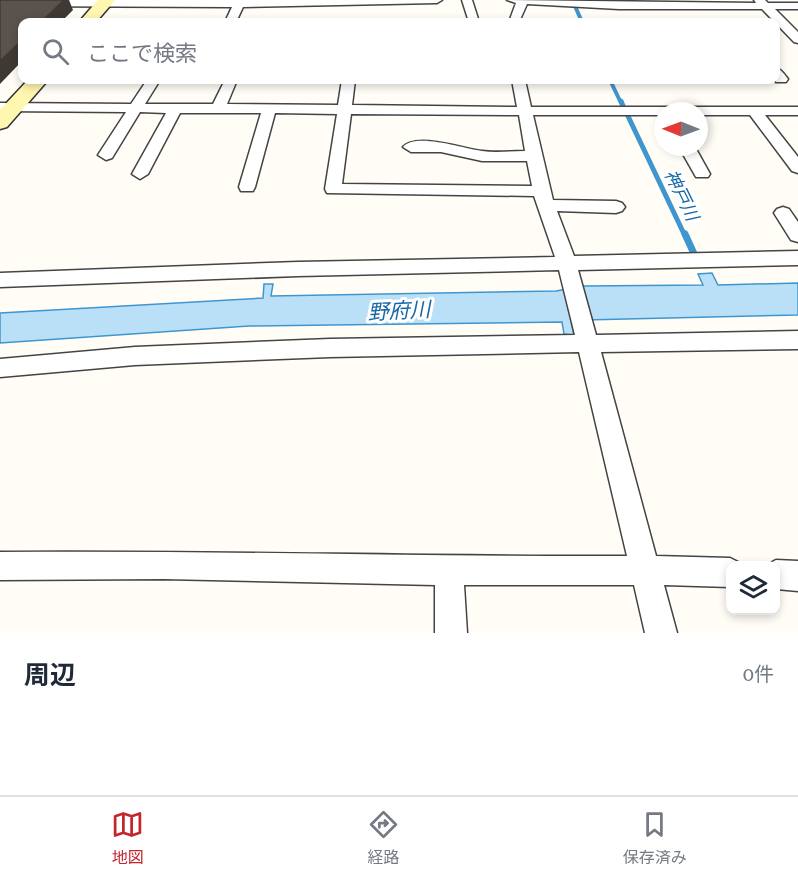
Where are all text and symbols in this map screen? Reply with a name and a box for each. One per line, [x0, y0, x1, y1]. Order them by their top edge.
search box [18, 18, 780, 84]
icon: search [39, 35, 72, 68]
text: ここで検索 [87, 41, 197, 66]
north arrow [654, 102, 708, 156]
water label: 神戸川 [661, 166, 704, 226]
water label: 野府川 [367, 297, 433, 325]
map controls [726, 561, 780, 615]
button: layers [726, 561, 780, 615]
text: 周辺 [24, 660, 76, 690]
text: 0件 [743, 662, 774, 686]
tab: 地図 [111, 808, 144, 868]
tab: 経路 [367, 808, 400, 868]
tab: 保存済み [623, 808, 687, 868]

